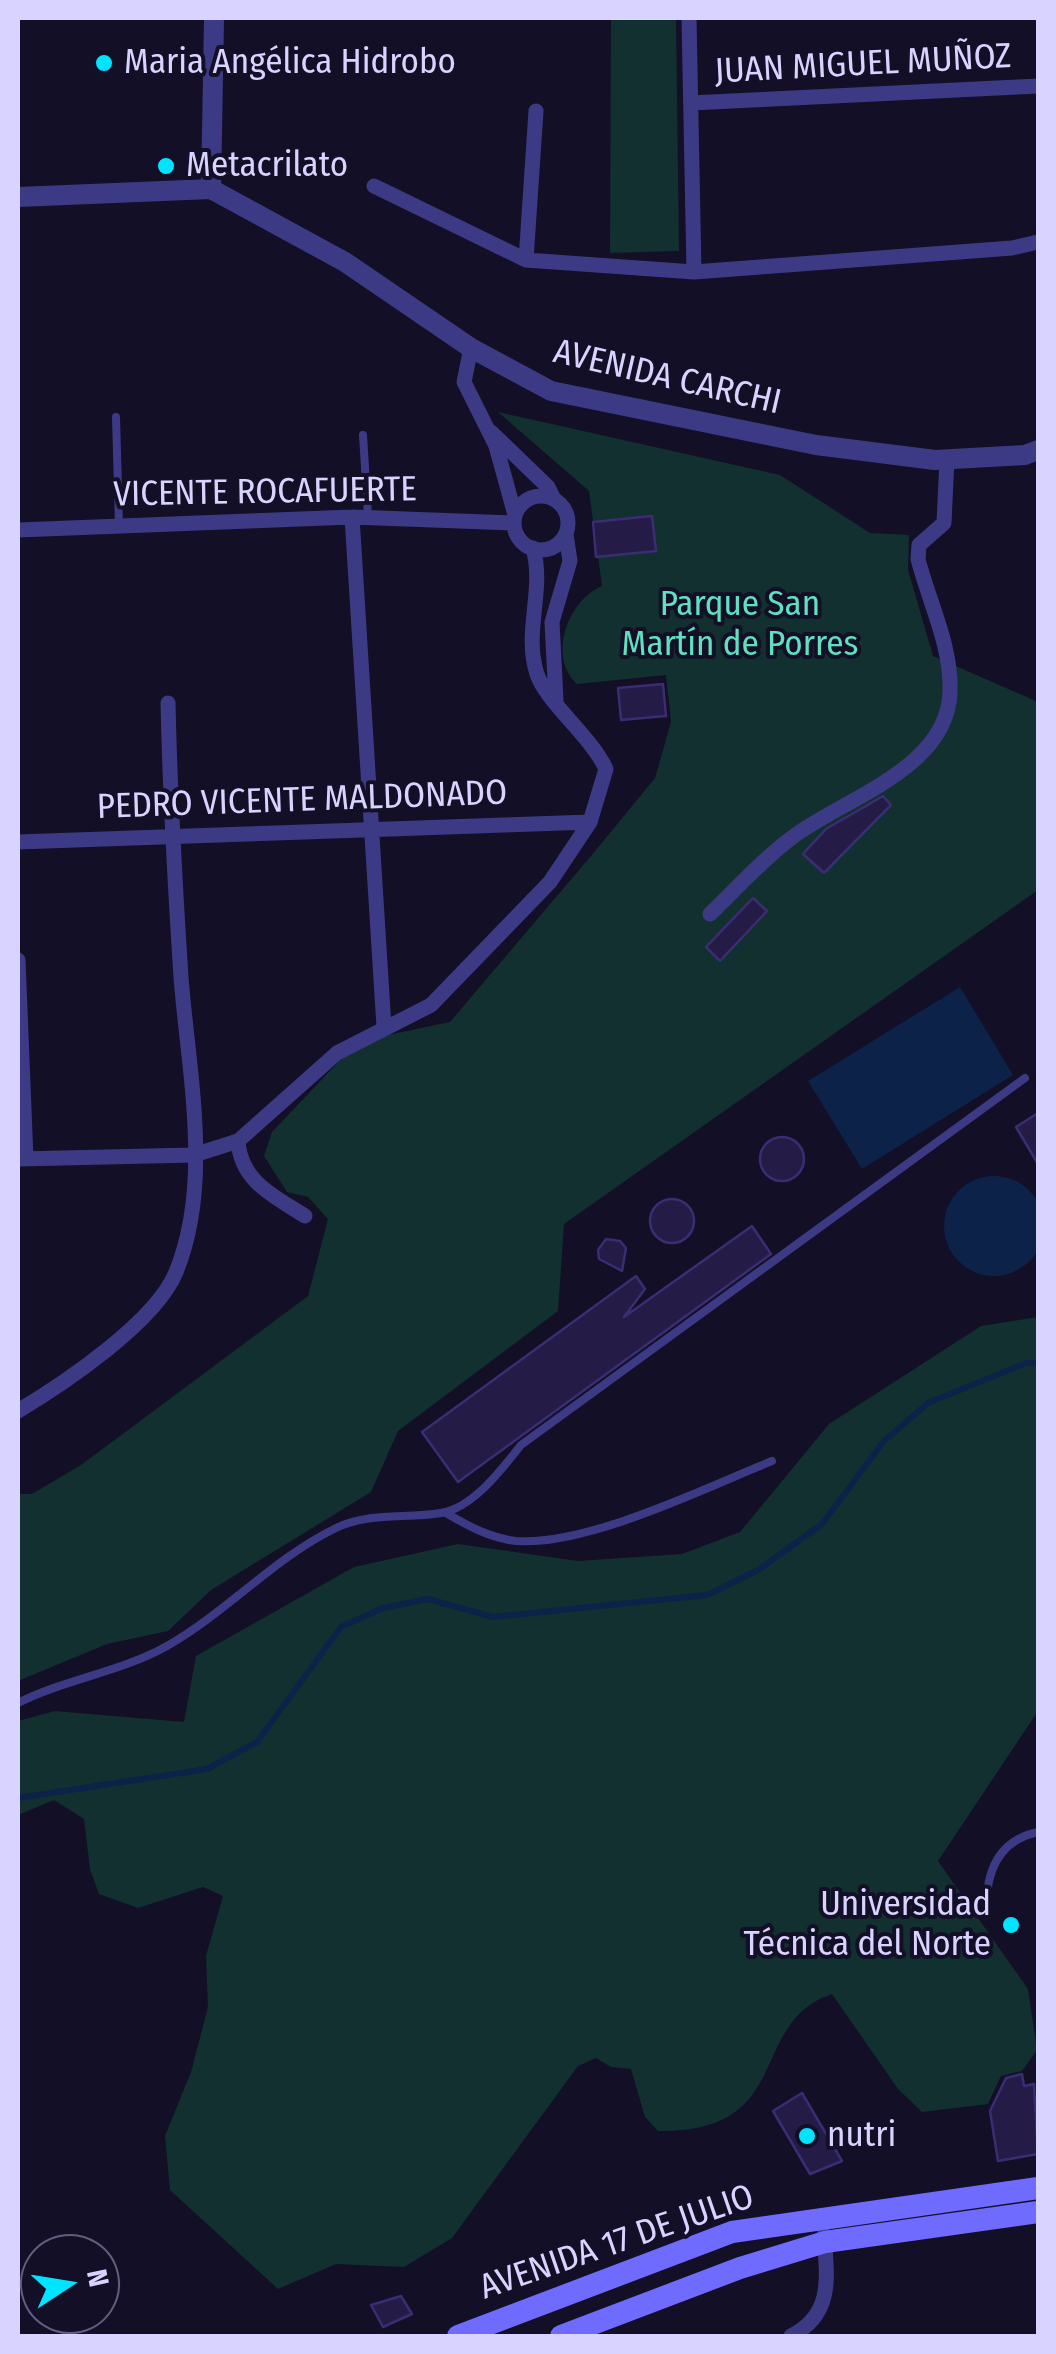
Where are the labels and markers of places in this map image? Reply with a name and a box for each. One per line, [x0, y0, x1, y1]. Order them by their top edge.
place label: Maria Angélica Hidrobo [124, 42, 456, 84]
marker: Maria Angélica Hidrobo [93, 52, 115, 74]
place label: Metacrilato [186, 145, 348, 187]
marker: Metacrilato [155, 155, 177, 177]
place label: Universidad Técnica del Norte [744, 1884, 991, 1966]
marker: Universidad Técnica del Norte [1000, 1914, 1022, 1936]
place label: nutri [827, 2115, 896, 2157]
marker: nutri [796, 2125, 818, 2147]

